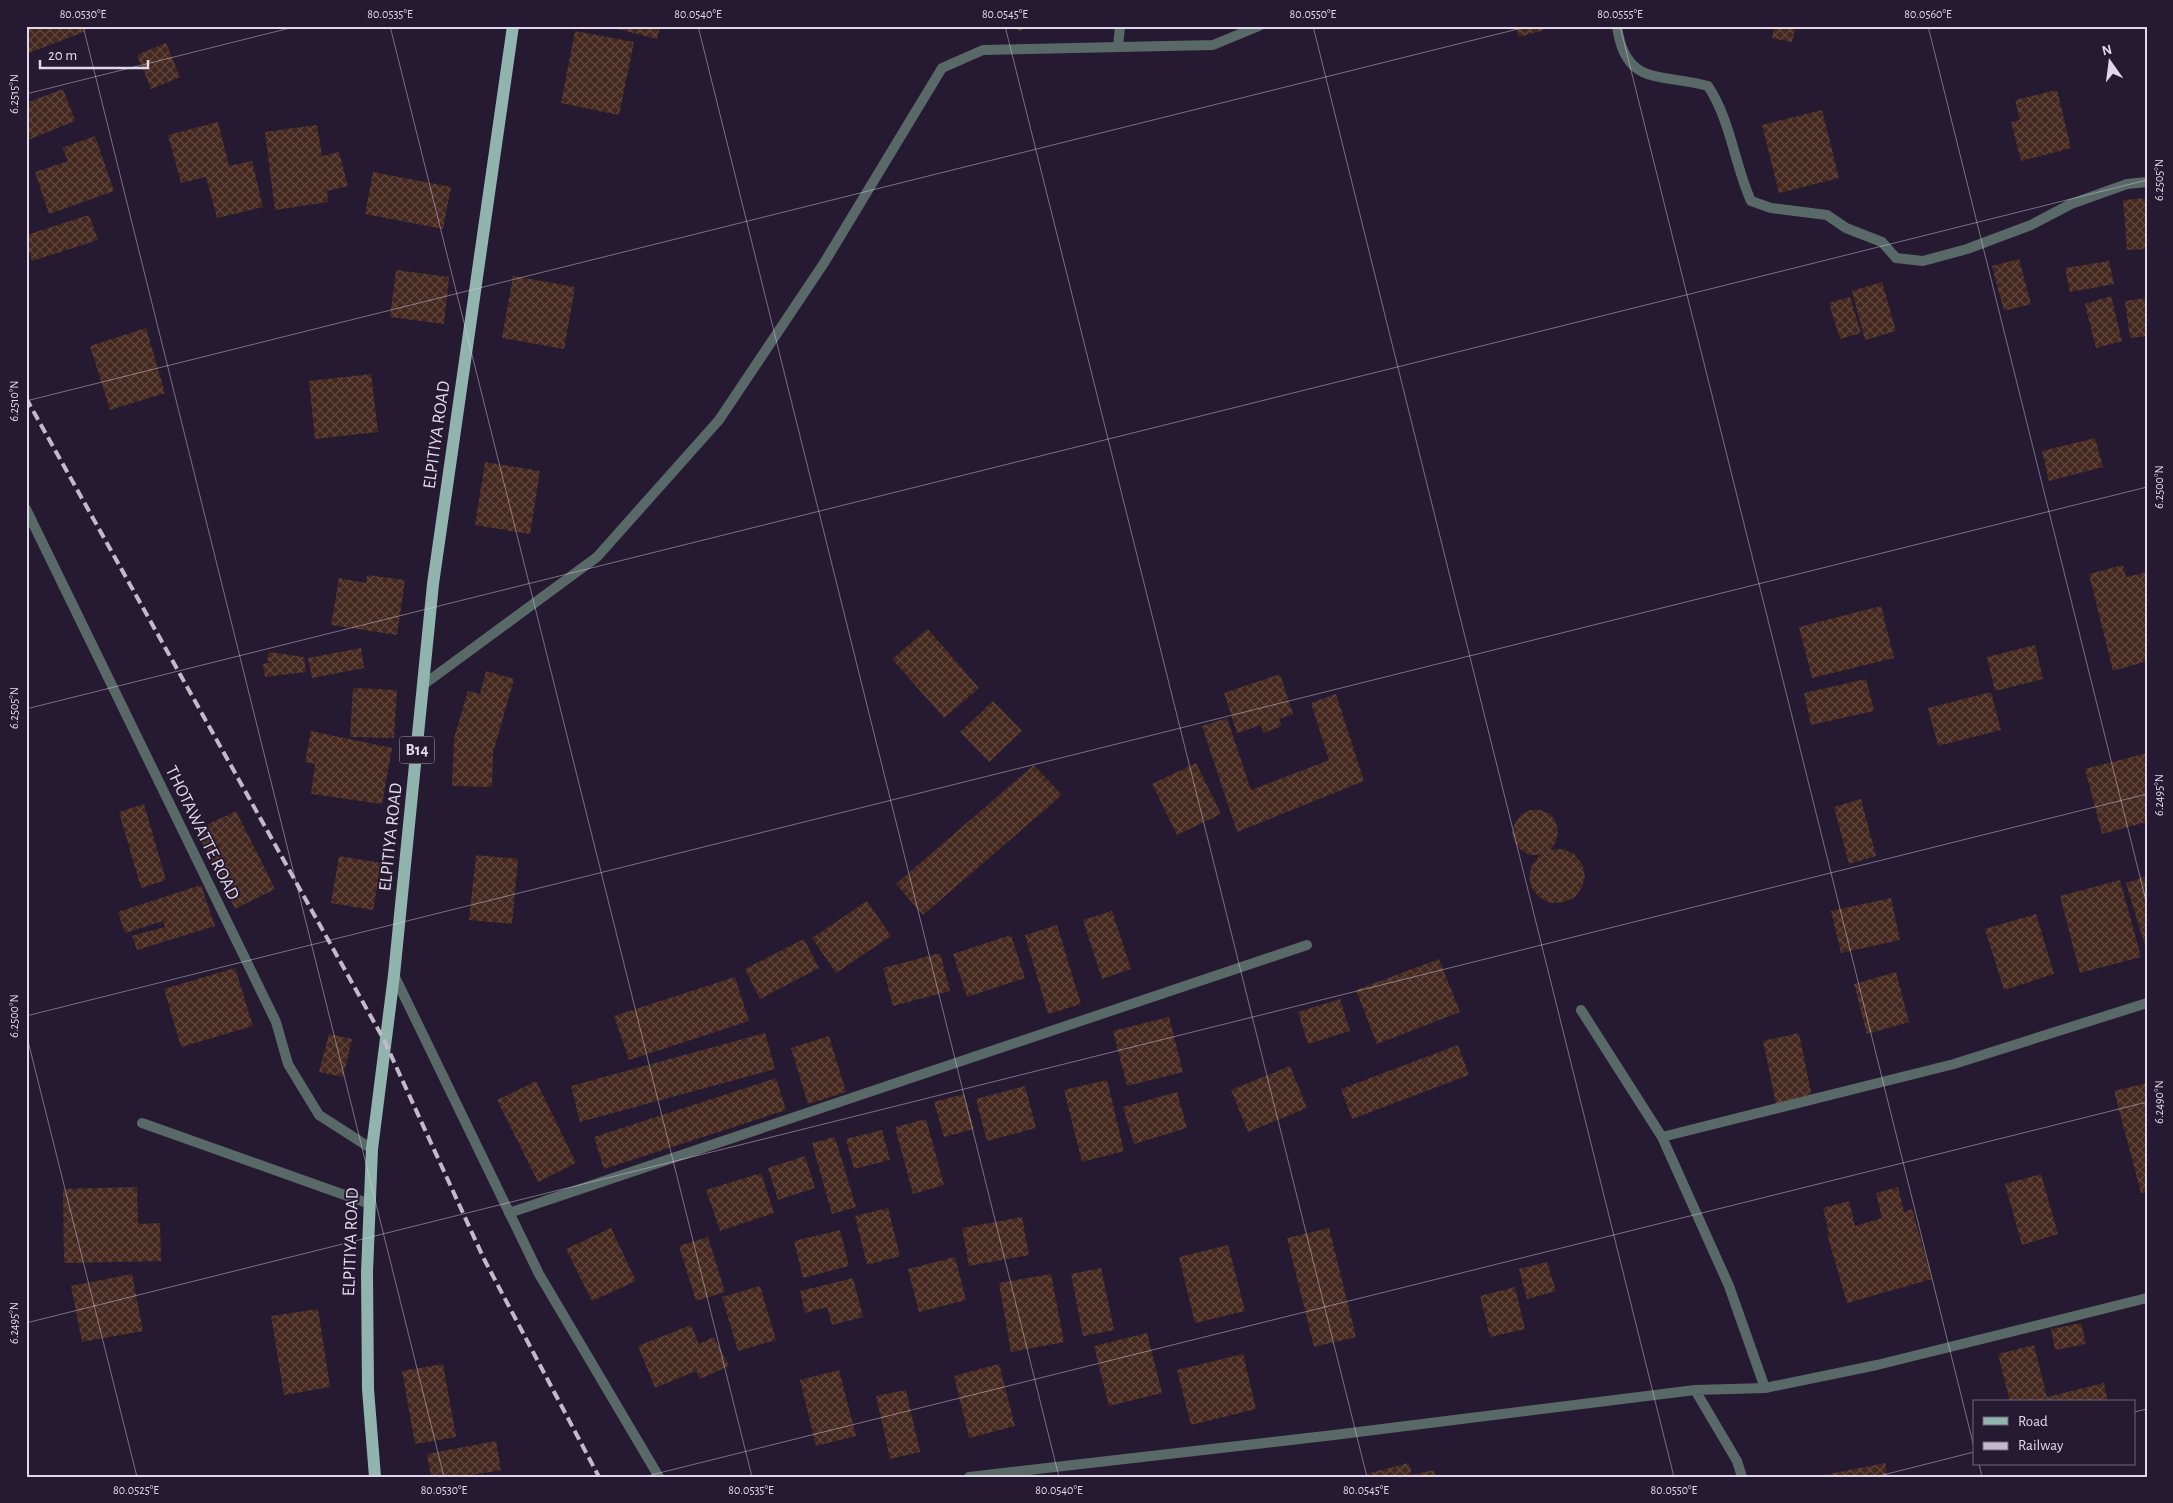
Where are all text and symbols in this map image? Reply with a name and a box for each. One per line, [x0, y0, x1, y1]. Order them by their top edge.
text: 80.0530°E [60, 8, 107, 20]
text: 80.0535°E [367, 8, 413, 20]
text: 80.0540°E [674, 8, 722, 20]
text: 80.0545°E [982, 8, 1028, 20]
text: 80.0550°E [1290, 8, 1337, 20]
text: 80.0555°E [1597, 8, 1643, 20]
text: 80.0560°E [1904, 8, 1952, 20]
scale bar [40, 38, 148, 70]
north arrow [2086, 38, 2136, 88]
text: N [2101, 42, 2114, 58]
text: 20 m [48, 48, 77, 63]
text: 6.2515°N [8, 74, 20, 114]
text: 6.2505°N [2153, 159, 2165, 201]
text: 6.2510°N [8, 380, 20, 422]
street label: ELPITIYA ROAD [421, 380, 453, 490]
text: 6.2500°N [2153, 465, 2165, 509]
text: 6.2505°N [8, 687, 20, 729]
road number: B14 [400, 736, 434, 764]
street label: THOTAWATTE ROAD [162, 763, 242, 903]
text: 6.2495°N [2153, 774, 2165, 816]
street label: ELPITIYA ROAD [376, 782, 406, 892]
text: 6.2500°N [8, 994, 20, 1038]
text: 6.2490°N [2153, 1080, 2165, 1124]
street label: ELPITIYA ROAD [340, 1187, 362, 1297]
text: 6.2495°N [8, 1302, 20, 1344]
legend [1973, 1400, 2136, 1466]
text: Road [2018, 1414, 2048, 1429]
text: Railway [2018, 1438, 2064, 1453]
text: 80.0525°E [113, 1484, 159, 1496]
text: 80.0530°E [421, 1484, 468, 1496]
text: 80.0535°E [728, 1484, 774, 1496]
text: 80.0540°E [1035, 1484, 1083, 1496]
text: 80.0545°E [1343, 1484, 1389, 1496]
text: 80.0550°E [1651, 1484, 1698, 1496]

